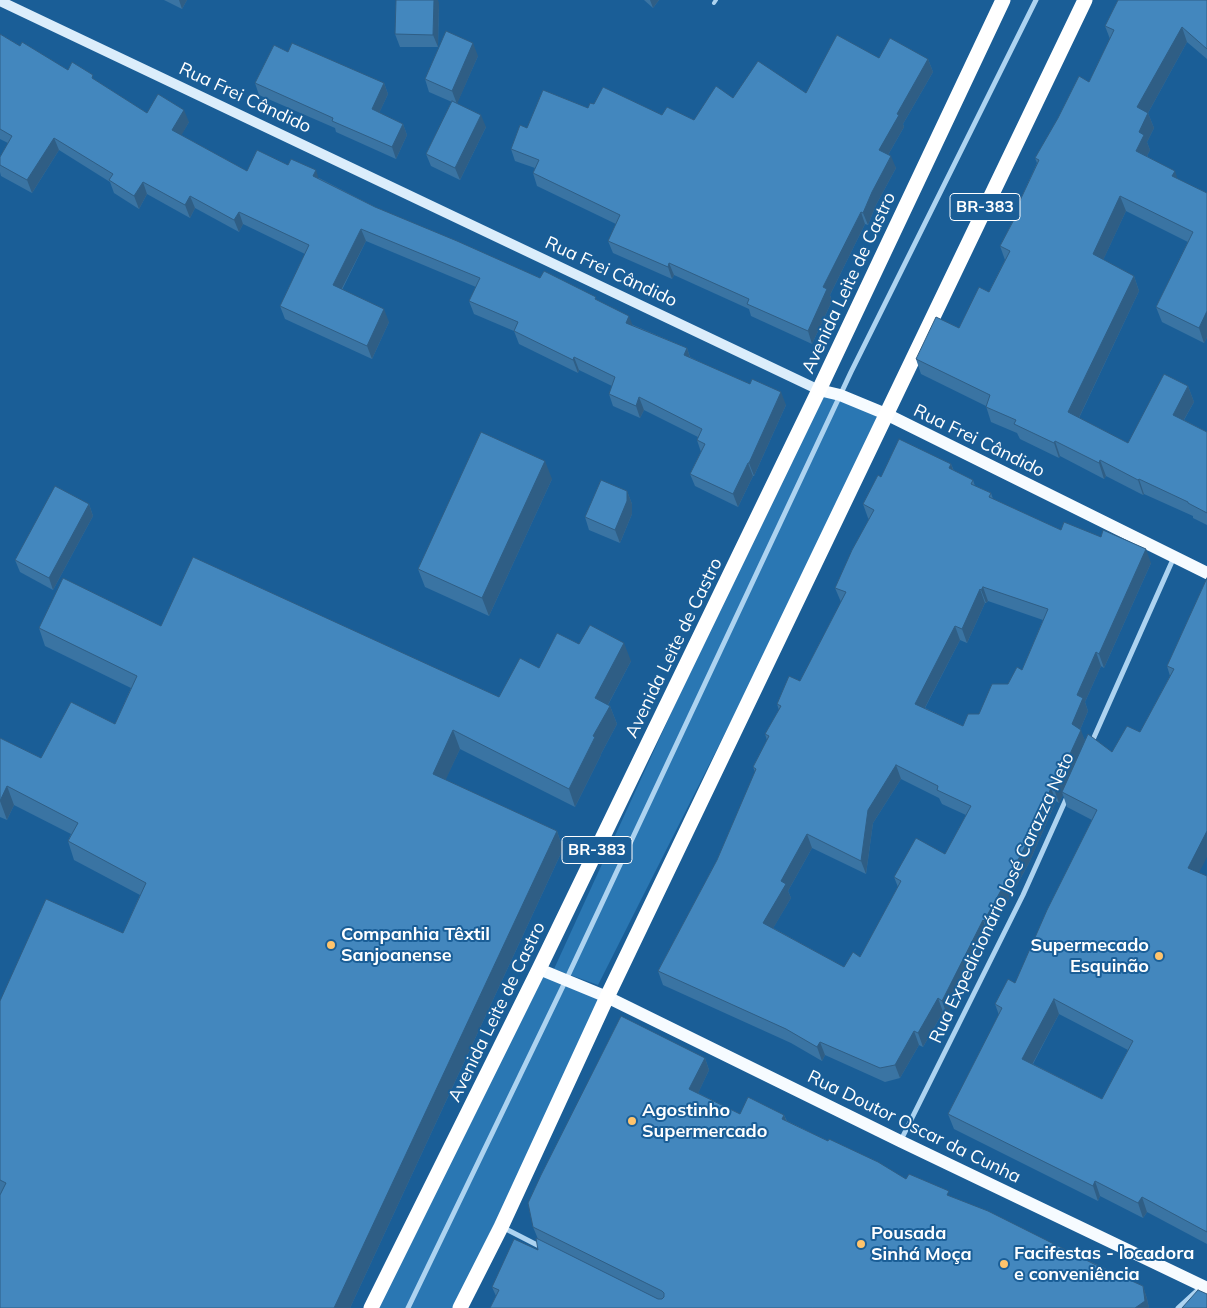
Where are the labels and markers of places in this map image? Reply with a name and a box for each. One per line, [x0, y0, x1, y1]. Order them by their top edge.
place label: Companhia Têxtil Sanjoanense [341, 924, 490, 966]
place label: Supermecado Esquinão [1031, 935, 1149, 978]
marker: Companhia Têxtil Sanjoanense [325, 939, 337, 951]
marker: Supermecado Esquinão [1153, 950, 1165, 962]
place label: Agostinho Supermercado [642, 1100, 767, 1142]
marker: Agostinho Supermercado [626, 1115, 638, 1127]
place label: Pousada Sinhá Moça [871, 1223, 972, 1266]
marker: Pousada Sinhá Moça [855, 1238, 867, 1250]
place label: Facifestas - locadora e conveniência [1014, 1243, 1194, 1286]
marker: Facifestas - locadora e conveniência [998, 1258, 1010, 1270]

